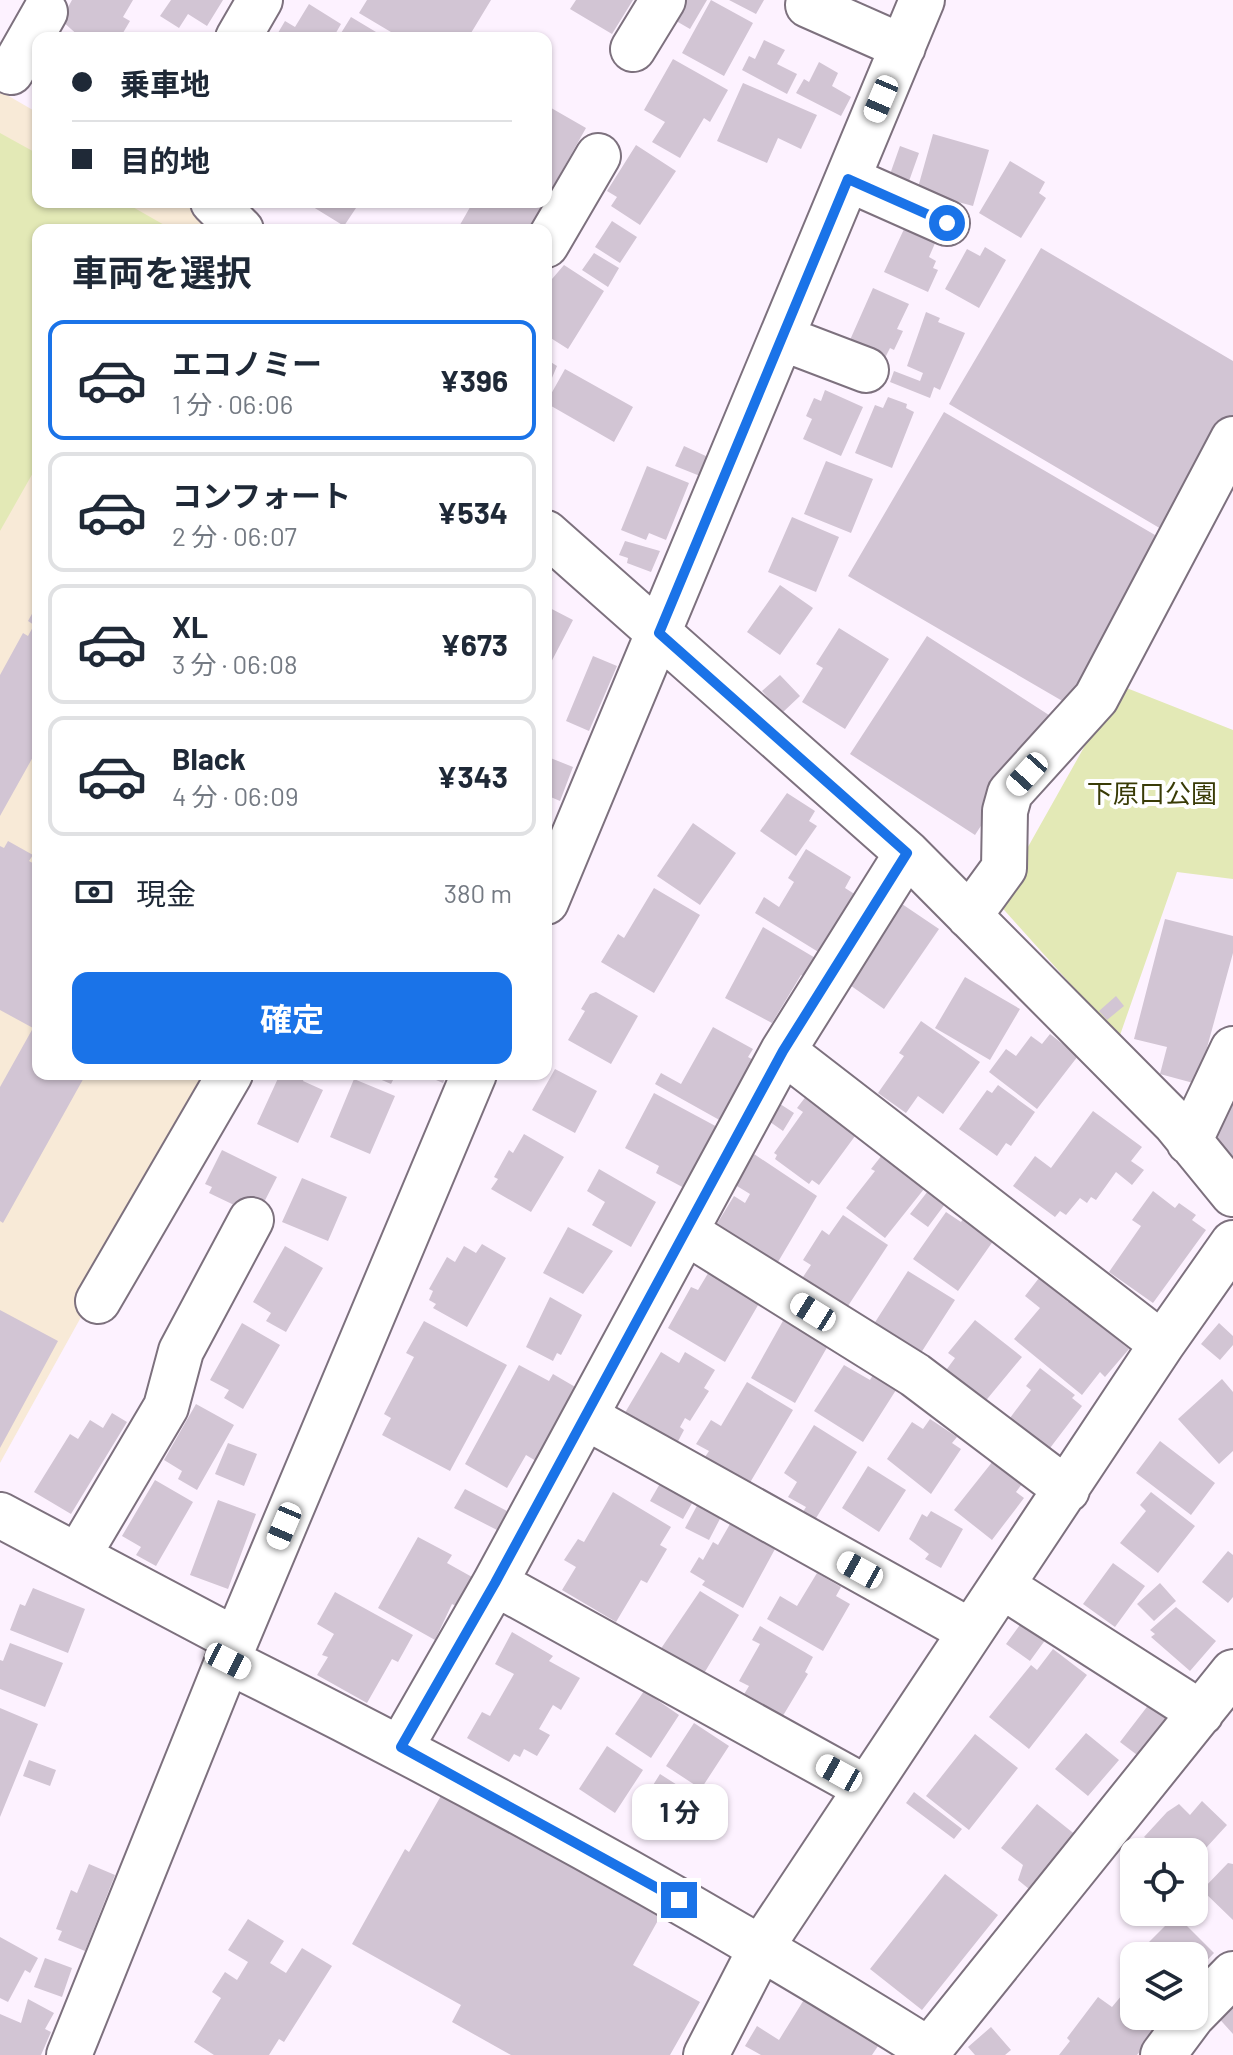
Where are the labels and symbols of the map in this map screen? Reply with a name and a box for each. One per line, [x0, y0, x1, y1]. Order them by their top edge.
car [861, 72, 901, 126]
route start [929, 205, 965, 241]
car [1002, 748, 1052, 800]
park label: 下原口公園 [1087, 777, 1217, 808]
car [786, 1289, 840, 1335]
car [264, 1499, 304, 1553]
car [833, 1548, 887, 1592]
car [201, 1639, 255, 1683]
car [812, 1751, 866, 1795]
callout: 1 分 [631, 1784, 727, 1840]
route end [661, 1882, 697, 1918]

